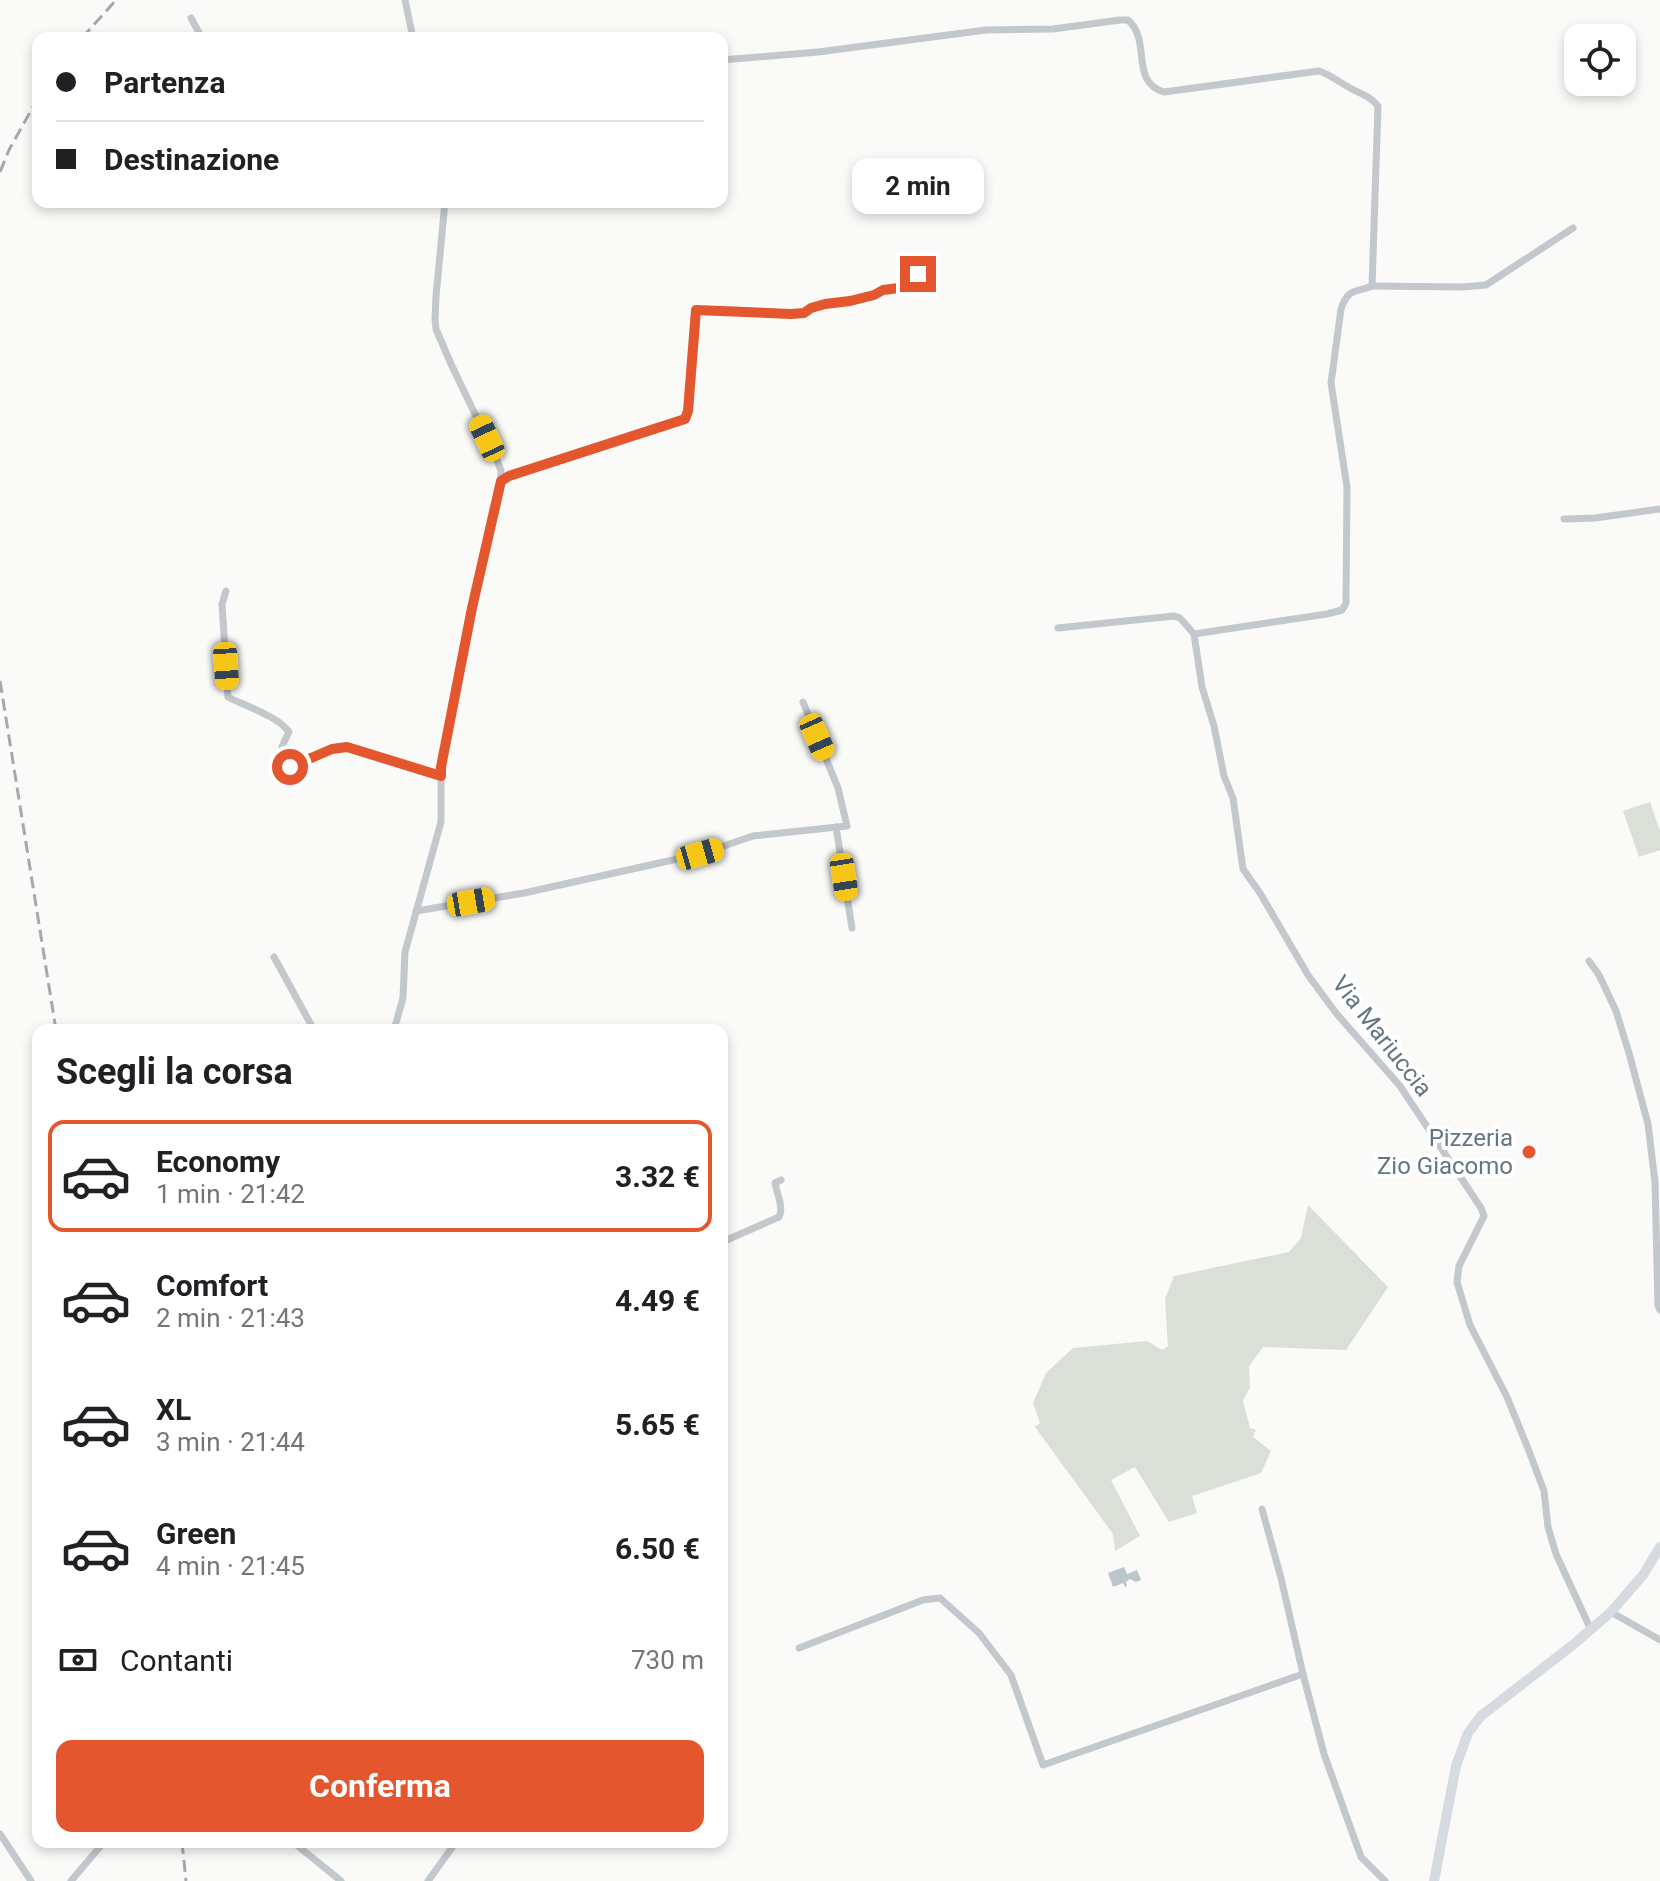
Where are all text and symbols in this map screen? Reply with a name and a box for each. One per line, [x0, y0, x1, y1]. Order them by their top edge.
map controls [1564, 24, 1636, 96]
button: locate [1564, 24, 1636, 96]
text: Partenza [104, 65, 225, 100]
text: Destinazione [104, 142, 279, 177]
callout: 2 min [852, 158, 984, 214]
text: 2 min [885, 171, 951, 201]
route end [900, 256, 936, 292]
car [466, 411, 508, 465]
car [212, 641, 240, 691]
car [796, 710, 838, 764]
route start [272, 749, 308, 785]
car [674, 836, 726, 872]
car [828, 851, 860, 903]
car [445, 886, 497, 918]
street label: Via Mariuccia [1326, 970, 1438, 1102]
text: Scegli la corsa [56, 1051, 293, 1093]
place label: Pizzeria Zio Giacomo [1377, 1124, 1513, 1180]
icon: car [60, 1140, 132, 1212]
marker: Pizzeria Zio Giacomo [1520, 1143, 1538, 1161]
text: Economy [156, 1144, 280, 1179]
text: 3.32 € [615, 1159, 700, 1194]
text: 1 min · 21:42 [156, 1179, 305, 1209]
icon: car [60, 1264, 132, 1336]
text: Comfort [156, 1268, 268, 1303]
text: 4.49 € [615, 1283, 700, 1318]
text: 2 min · 21:43 [156, 1303, 305, 1333]
icon: car [60, 1388, 132, 1460]
text: XL [156, 1392, 191, 1427]
text: 5.65 € [615, 1407, 700, 1442]
text: 3 min · 21:44 [156, 1427, 305, 1457]
icon: car [60, 1512, 132, 1584]
text: Green [156, 1516, 236, 1551]
text: 6.50 € [615, 1531, 700, 1566]
text: 4 min · 21:45 [156, 1551, 305, 1581]
icon: cash [56, 1638, 100, 1682]
text: Contanti [120, 1643, 233, 1678]
text: 730 m [631, 1645, 704, 1675]
button: Conferma [56, 1740, 704, 1832]

